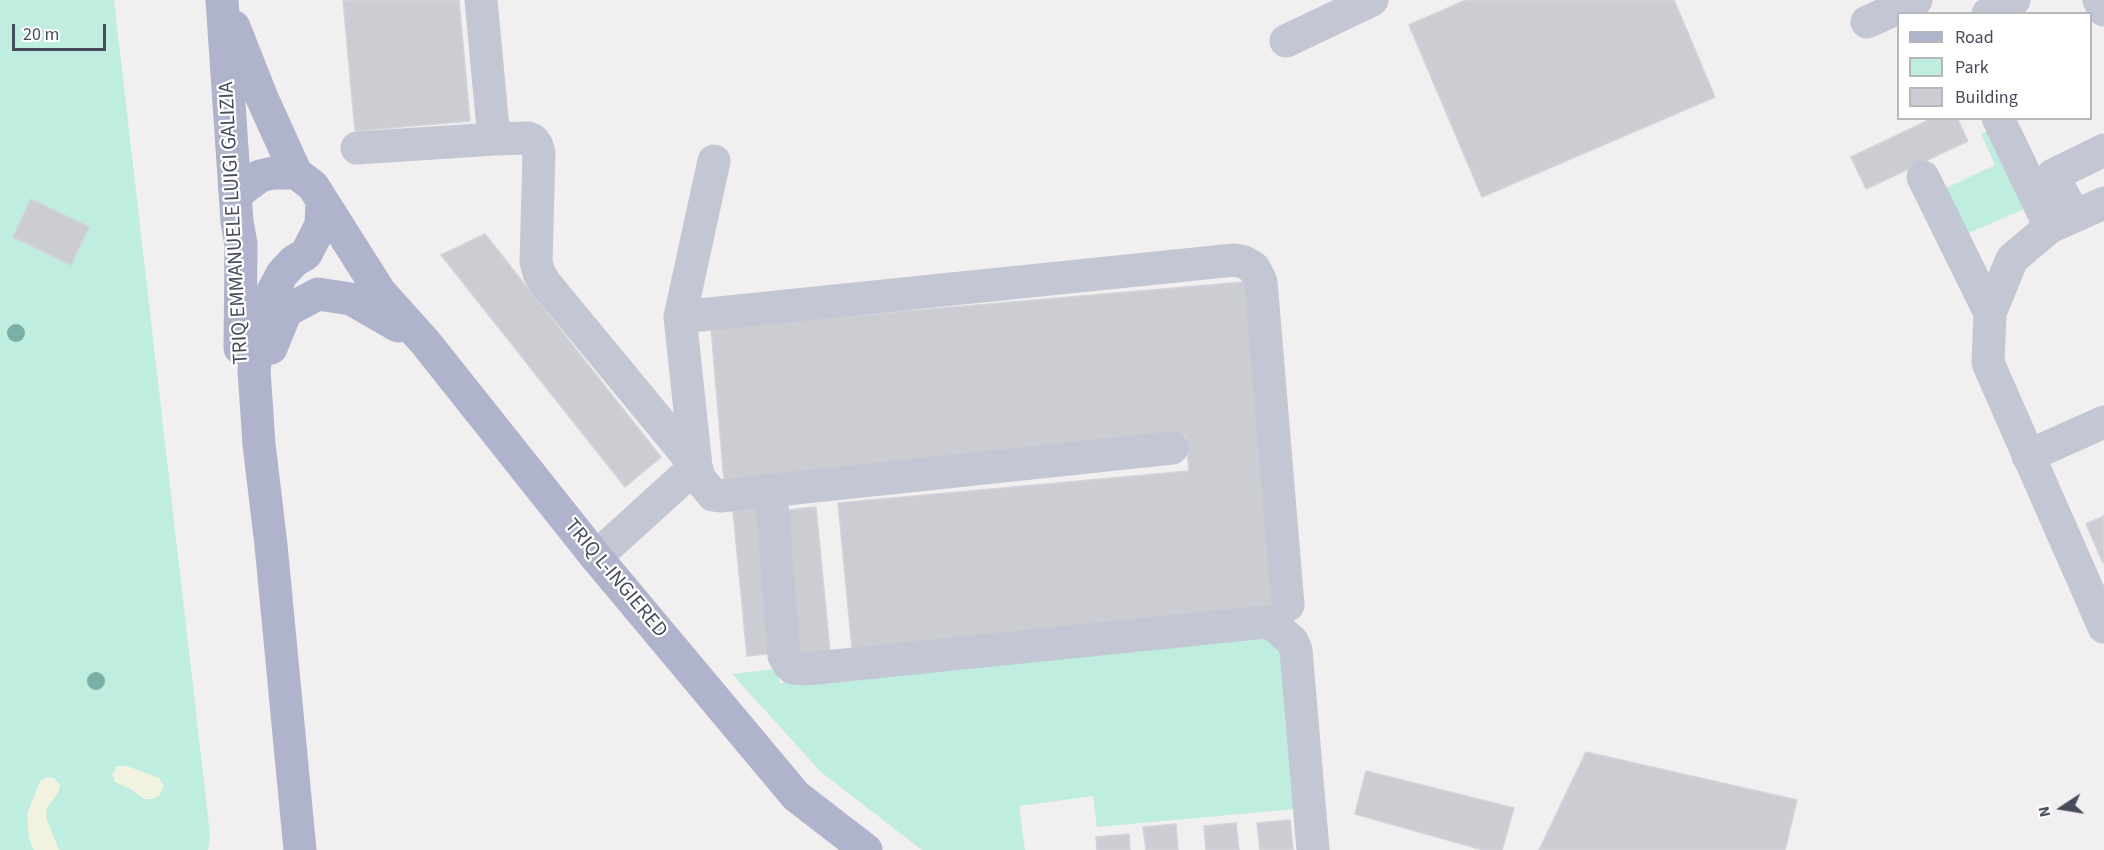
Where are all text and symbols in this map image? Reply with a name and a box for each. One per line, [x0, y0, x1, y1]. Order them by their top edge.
scale bar [15, 12, 110, 50]
legend [1897, 12, 2092, 120]
text: 20 m [23, 22, 59, 47]
text: Road [1955, 25, 1994, 50]
text: Park [1955, 55, 1989, 80]
street label: TRIQ EMMANUELE LUIGI GALIZIA [215, 81, 255, 365]
text: Building [1955, 85, 2018, 110]
street label: TRIQ L-INGIERED [558, 515, 672, 643]
north arrow [2032, 778, 2092, 838]
text: N [2033, 804, 2056, 819]

